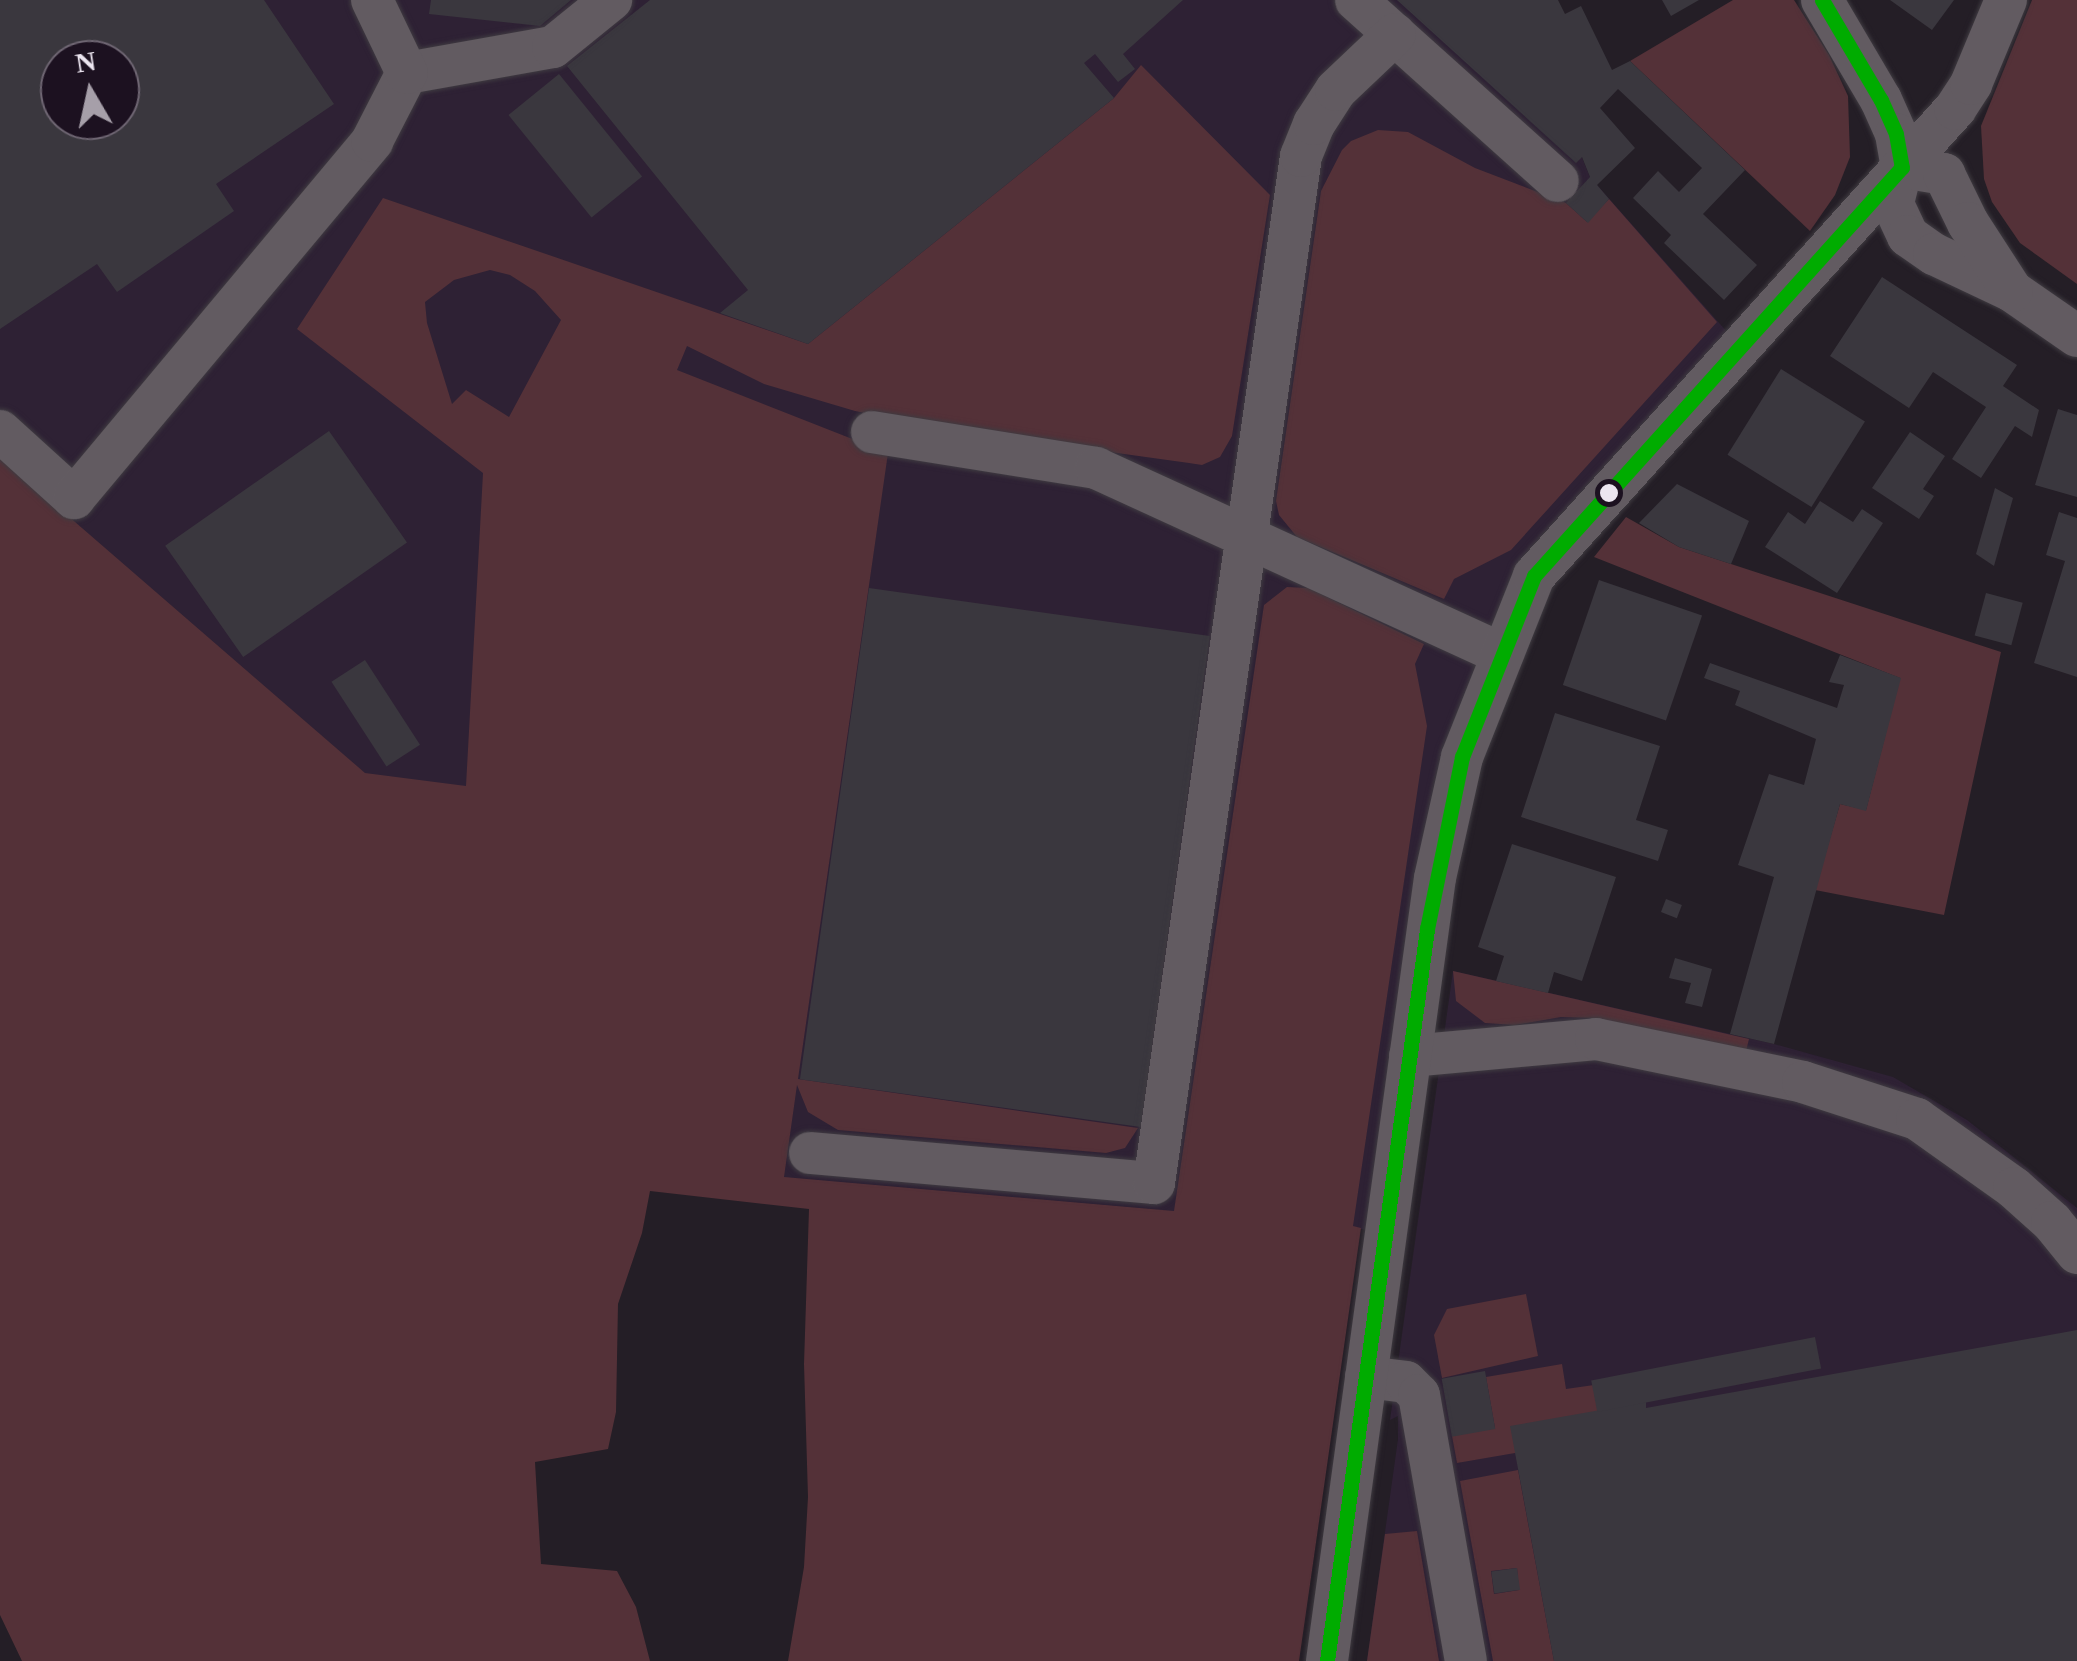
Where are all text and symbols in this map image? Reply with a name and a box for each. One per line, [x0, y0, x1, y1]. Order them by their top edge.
north arrow [40, 40, 140, 140]
text: N [73, 45, 98, 79]
unlabelled marker [1599, 483, 1619, 503]

